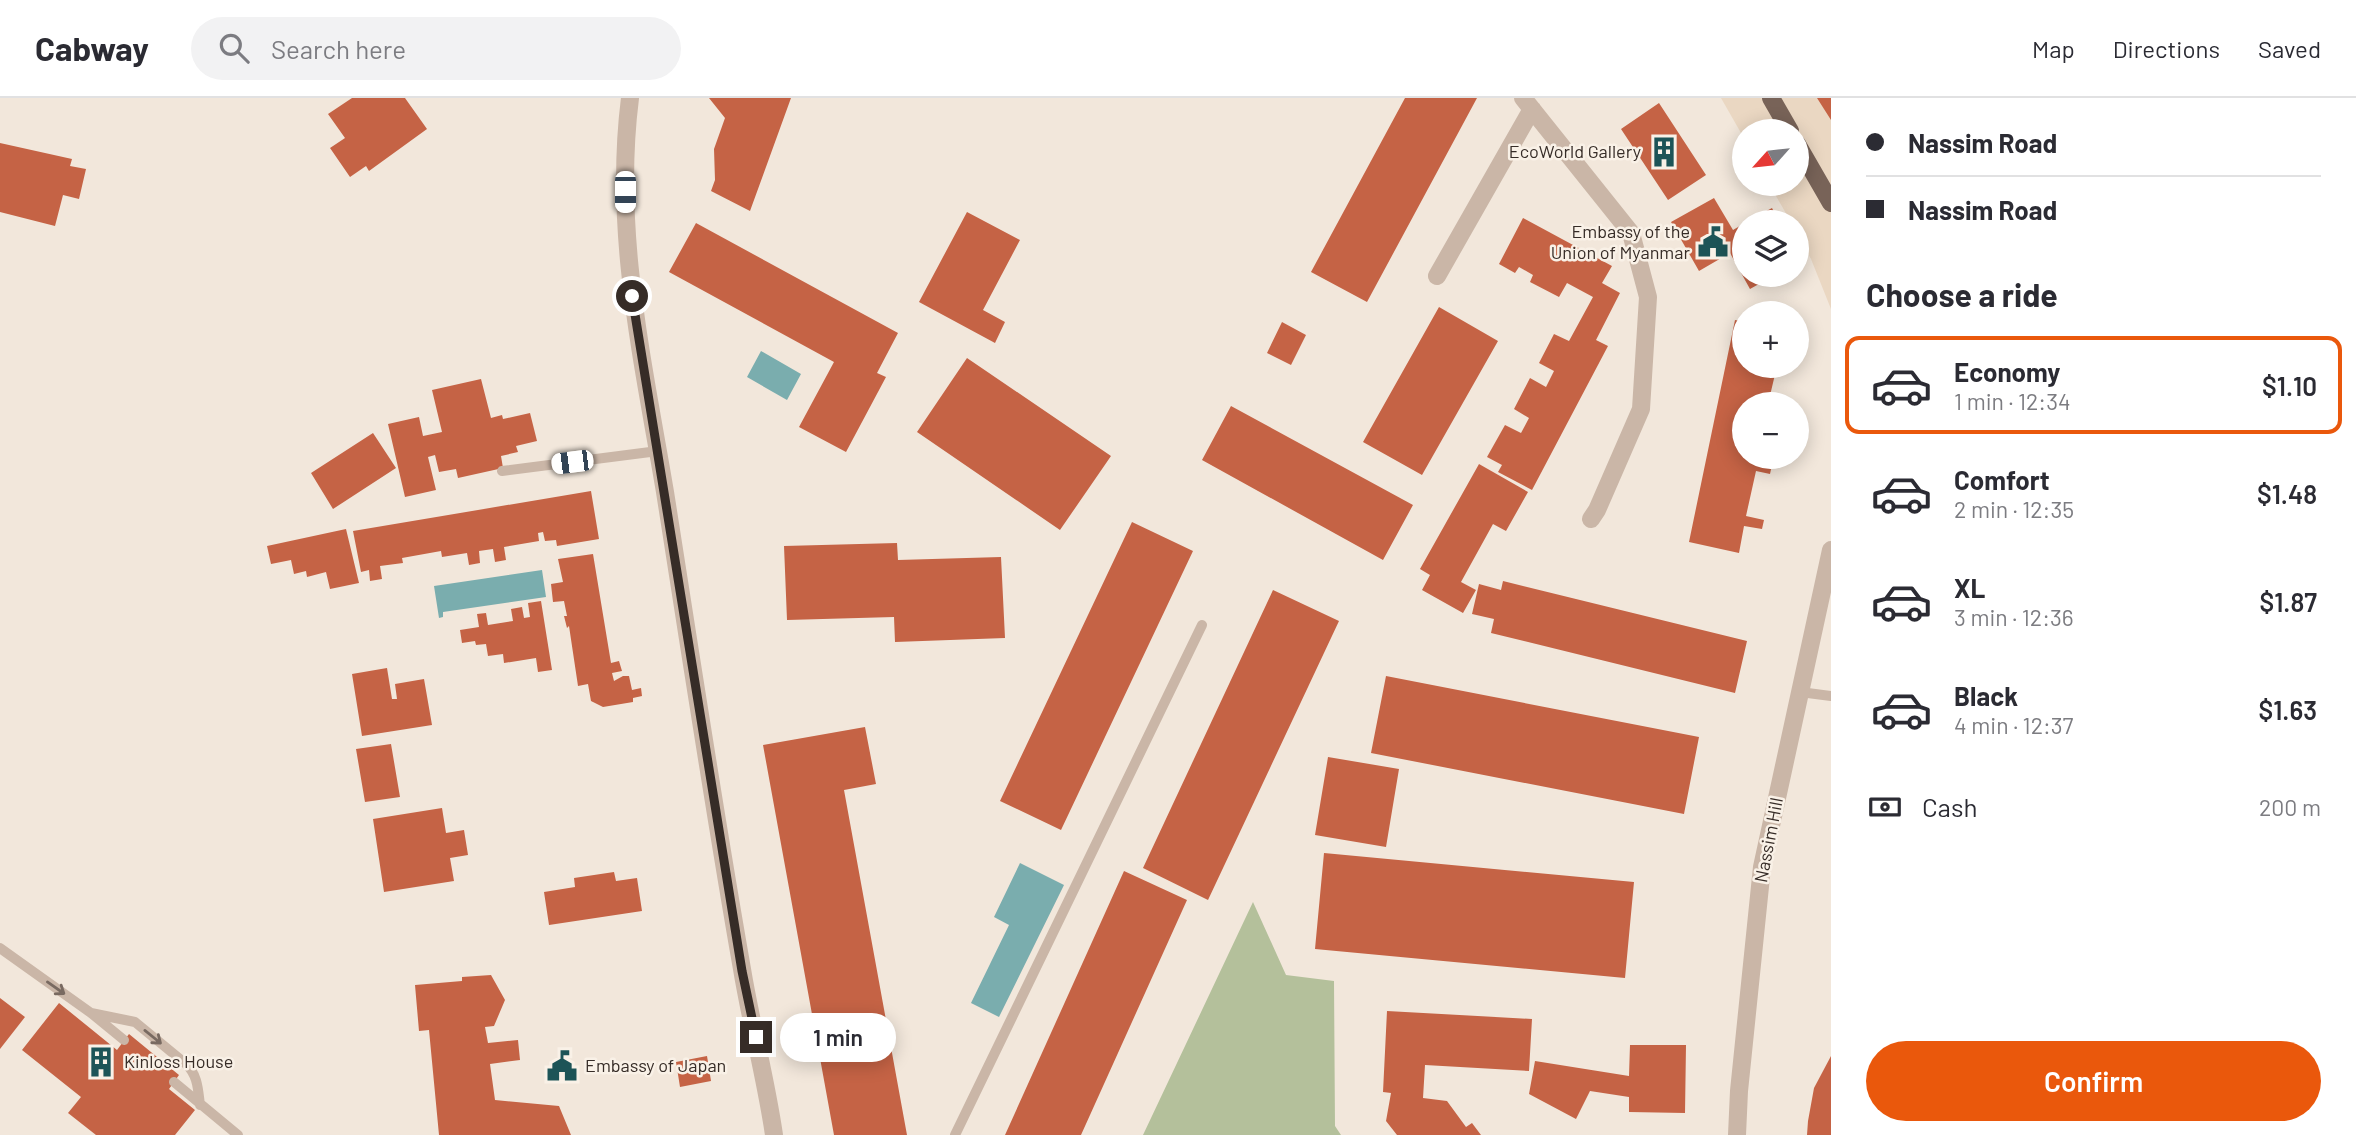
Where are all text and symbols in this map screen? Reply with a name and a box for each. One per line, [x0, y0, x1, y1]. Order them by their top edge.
search box [191, 17, 681, 80]
text: Cabway [35, 28, 149, 68]
icon: search [215, 29, 253, 67]
text: Search here [271, 33, 406, 64]
text: Map [2032, 34, 2075, 63]
text: Directions [2113, 34, 2220, 63]
text: Saved [2258, 34, 2321, 63]
north arrow [1732, 119, 1810, 196]
map controls [1732, 119, 1809, 469]
text: Nassim Road [1908, 127, 2057, 158]
building icon: EcoWorld Gallery [1647, 135, 1681, 169]
place label: EcoWorld Gallery [1509, 140, 1641, 162]
car [615, 171, 636, 213]
text: Nassim Road [1908, 194, 2057, 225]
button: layers [1732, 210, 1809, 287]
place label: Embassy of the Union of Myanmar [1551, 220, 1690, 263]
public building icon: Embassy of the Union of Myanmar [1696, 225, 1730, 259]
text: Choose a ride [1866, 275, 2058, 313]
route start [616, 280, 648, 312]
button: + [1732, 301, 1809, 378]
icon: car [1870, 354, 1933, 417]
text: Economy [1954, 356, 2060, 387]
text: $1.10 [2262, 370, 2317, 401]
text: 1 min · 12:34 [1954, 387, 2071, 415]
button: − [1732, 392, 1809, 469]
car [550, 449, 595, 475]
icon: car [1870, 462, 1933, 525]
text: Comfort [1954, 464, 2050, 495]
text: $1.48 [2257, 478, 2317, 509]
text: 2 min · 12:35 [1954, 495, 2074, 523]
icon: car [1870, 570, 1933, 633]
text: XL [1954, 572, 1985, 603]
text: $1.87 [2259, 586, 2317, 617]
text: 3 min · 12:36 [1954, 603, 2074, 631]
icon: car [1870, 678, 1933, 741]
text: Black [1954, 680, 2018, 711]
text: $1.63 [2258, 694, 2317, 725]
text: 4 min · 12:37 [1954, 711, 2074, 739]
icon: cash [1866, 788, 1904, 826]
text: Cash [1922, 791, 1977, 822]
text: 200 m [2259, 793, 2321, 821]
street label: Nassim Hill [1749, 795, 1787, 884]
one-way arrow [46, 981, 65, 995]
callout: 1 min [780, 1012, 896, 1062]
route end [740, 1021, 772, 1053]
text: 1 min [813, 1023, 863, 1051]
one-way arrow [143, 1029, 161, 1044]
button: Confirm [1866, 1041, 2321, 1121]
building icon: Kinloss House [84, 1045, 118, 1079]
public building icon: Embassy of Japan [545, 1049, 579, 1083]
place label: Kinloss House [124, 1050, 233, 1072]
place label: Embassy of Japan [585, 1054, 726, 1076]

